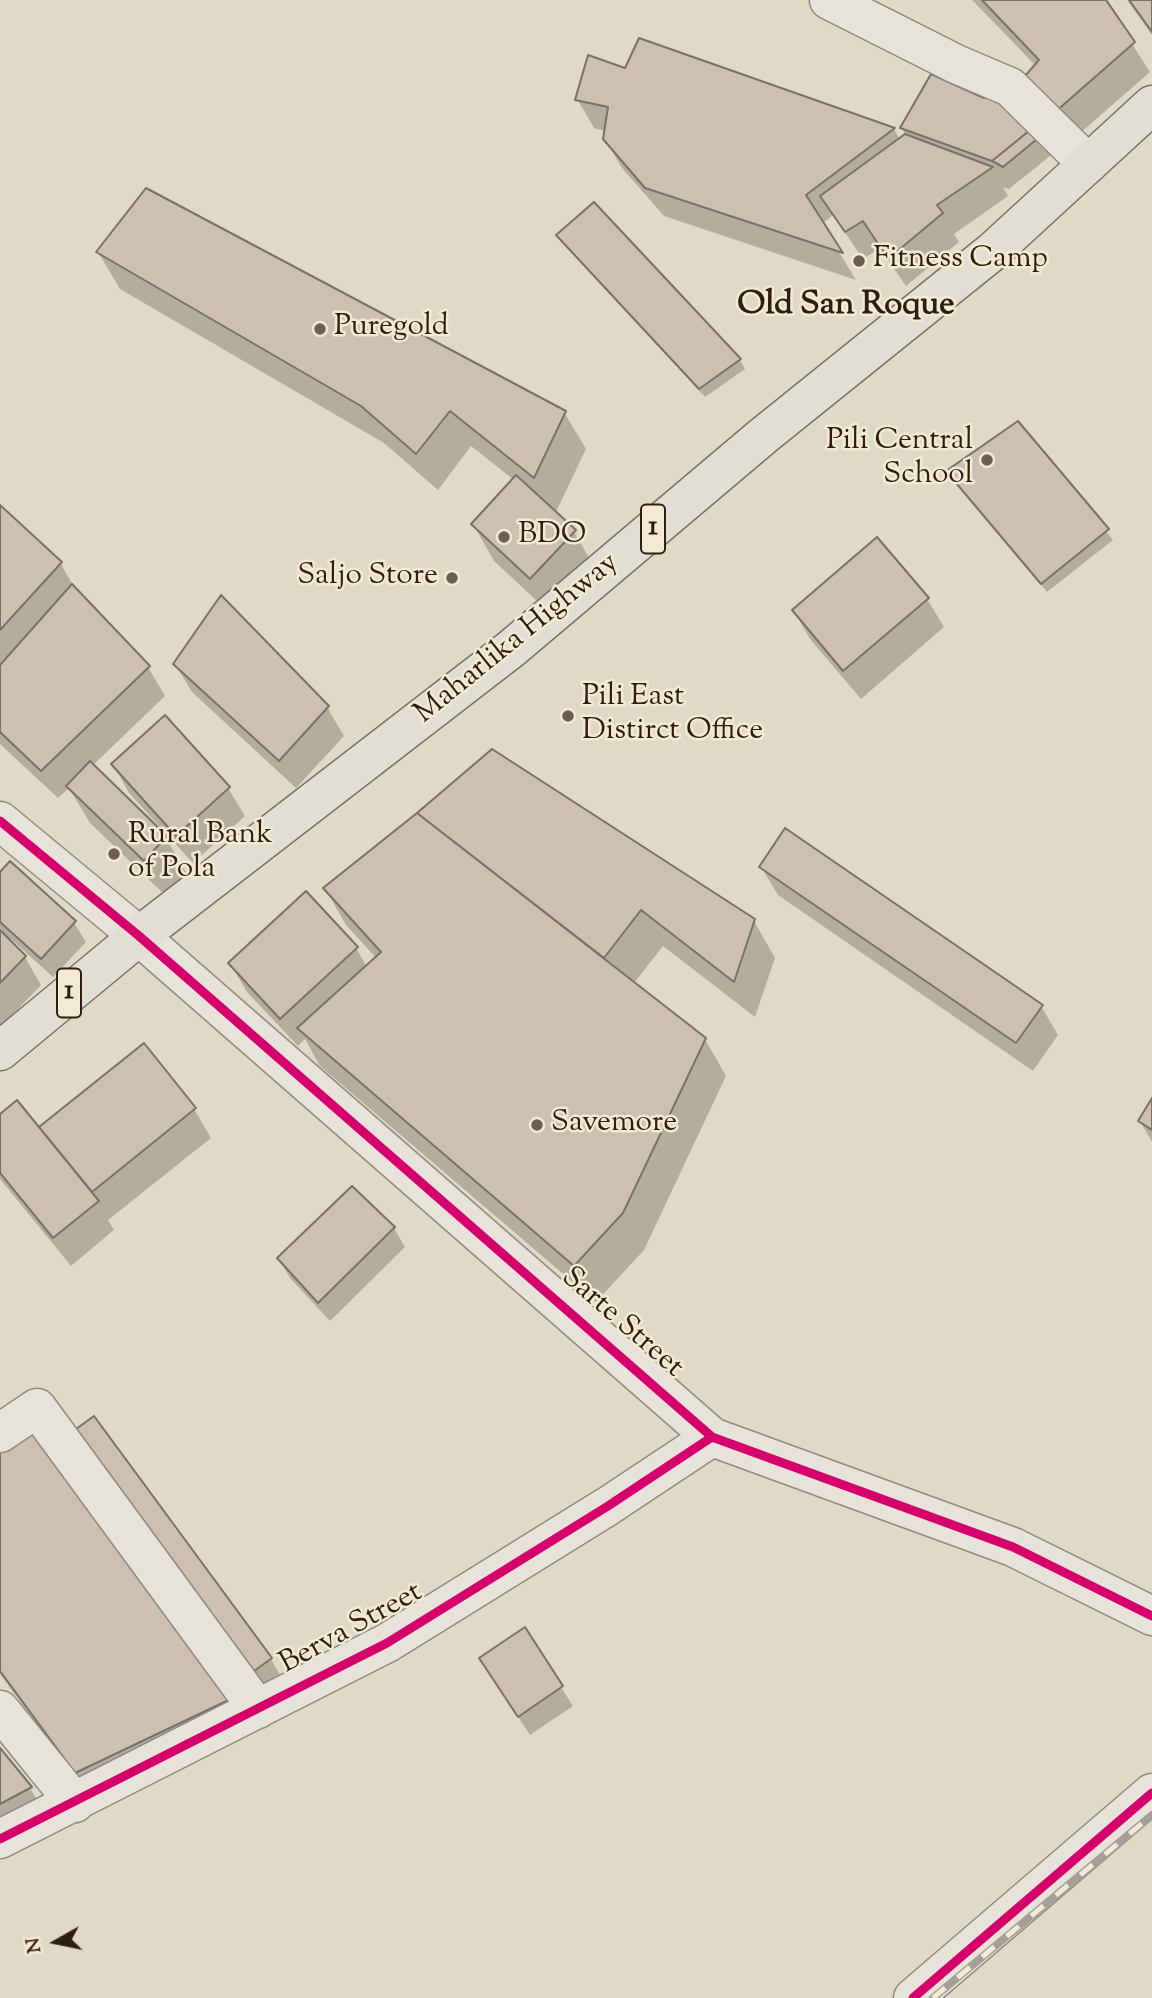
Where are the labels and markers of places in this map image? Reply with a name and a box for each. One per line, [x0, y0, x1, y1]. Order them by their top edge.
place label: Fitness Camp [873, 243, 1048, 279]
marker: Fitness Camp [851, 253, 867, 269]
place label: Puregold [334, 311, 449, 347]
marker: Puregold [312, 321, 328, 337]
place label: Pili Central School [826, 425, 973, 495]
marker: Pili Central School [979, 452, 995, 468]
place label: BDO [518, 519, 586, 555]
marker: BDO [496, 529, 512, 545]
place label: Saljo Store [297, 560, 438, 596]
marker: Saljo Store [444, 570, 460, 586]
place label: Pili East Distirct Office [582, 681, 763, 752]
marker: Pili East Distirct Office [560, 708, 576, 724]
place label: Rural Bank of Pola [128, 819, 273, 890]
marker: Rural Bank of Pola [106, 846, 122, 862]
place label: Savemore [551, 1107, 677, 1143]
marker: Savemore [529, 1117, 545, 1133]

